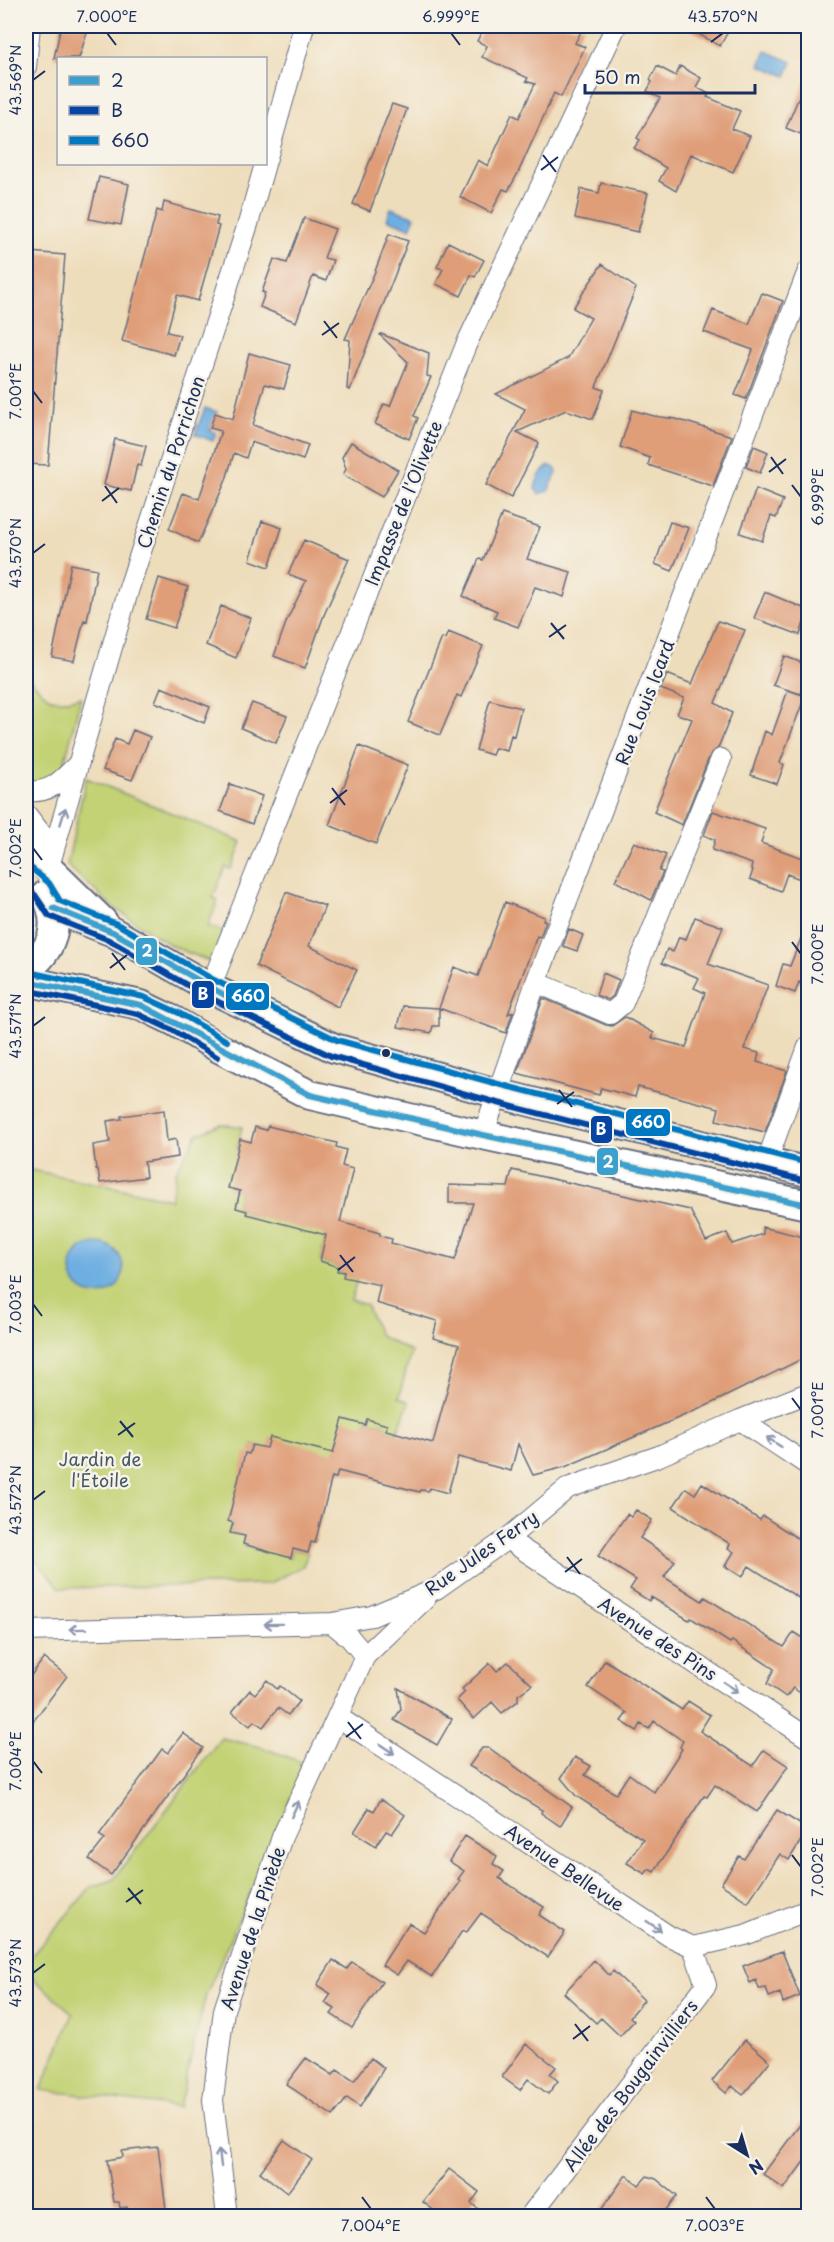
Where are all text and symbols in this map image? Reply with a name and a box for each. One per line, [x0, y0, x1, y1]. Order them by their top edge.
text: 7.000°E [76, 4, 138, 27]
text: 6.999°E [422, 4, 480, 27]
text: 43.570°N [688, 4, 758, 27]
text: 43.569°N [3, 45, 26, 116]
legend [57, 57, 267, 165]
scale bar [585, 57, 754, 95]
text: 50 m [594, 63, 641, 90]
text: 2 [111, 66, 124, 93]
text: B [111, 96, 123, 123]
text: 660 [111, 126, 149, 153]
text: 7.001°E [3, 362, 26, 420]
street label: Chemin du Porrichon [129, 372, 211, 552]
street label: Impasse de l'Olivette [358, 416, 448, 590]
text: 6.999°E [805, 468, 828, 526]
text: 43.570°N [3, 518, 26, 588]
street label: Rue Louis Icard [608, 635, 680, 769]
one-way arrow [58, 807, 69, 826]
text: 7.002°E [3, 818, 26, 878]
text: 7.000°E [805, 923, 828, 985]
line badge: 2 [135, 937, 158, 966]
text: 2 [141, 938, 153, 962]
line badge: B [191, 980, 215, 1009]
text: B [198, 981, 209, 1005]
line badge: 660 [225, 982, 270, 1011]
text: 660 [231, 983, 265, 1007]
text: 43.571°N [3, 993, 26, 1059]
unlabelled marker [380, 1047, 392, 1059]
line badge: 660 [625, 1108, 671, 1137]
text: 660 [631, 1109, 665, 1133]
line badge: B [590, 1115, 613, 1144]
text: B [596, 1116, 607, 1140]
line badge: 2 [596, 1147, 619, 1176]
text: 2 [602, 1149, 614, 1173]
text: 7.003°E [3, 1274, 26, 1334]
text: 7.001°E [805, 1381, 828, 1439]
one-way arrow [766, 1436, 783, 1449]
park label: Jardin de l'Étoile [59, 1445, 141, 1493]
text: 43.572°N [3, 1465, 26, 1535]
street label: Rue Jules Ferry [419, 1503, 543, 1601]
street label: Avenue des Pins [593, 1589, 723, 1687]
one-way arrow [264, 1619, 284, 1630]
one-way arrow [69, 1624, 89, 1635]
one-way arrow [723, 1680, 740, 1693]
text: 7.004°E [3, 1731, 26, 1791]
one-way arrow [378, 1743, 394, 1755]
one-way arrow [290, 1800, 301, 1818]
street label: Avenue Bellevue [500, 1817, 630, 1917]
text: 7.002°E [805, 1837, 828, 1897]
street label: Avenue de la Pinède [213, 1843, 291, 2013]
one-way arrow [645, 1920, 662, 1932]
text: 43.573°N [3, 1938, 26, 2008]
street label: Allée des Bougainvilliers [556, 1993, 704, 2177]
north arrow [717, 2125, 777, 2185]
one-way arrow [214, 2149, 225, 2169]
text: N [744, 2154, 769, 2181]
text: 7.004°E [341, 2213, 401, 2236]
text: 7.003°E [685, 2213, 745, 2236]

